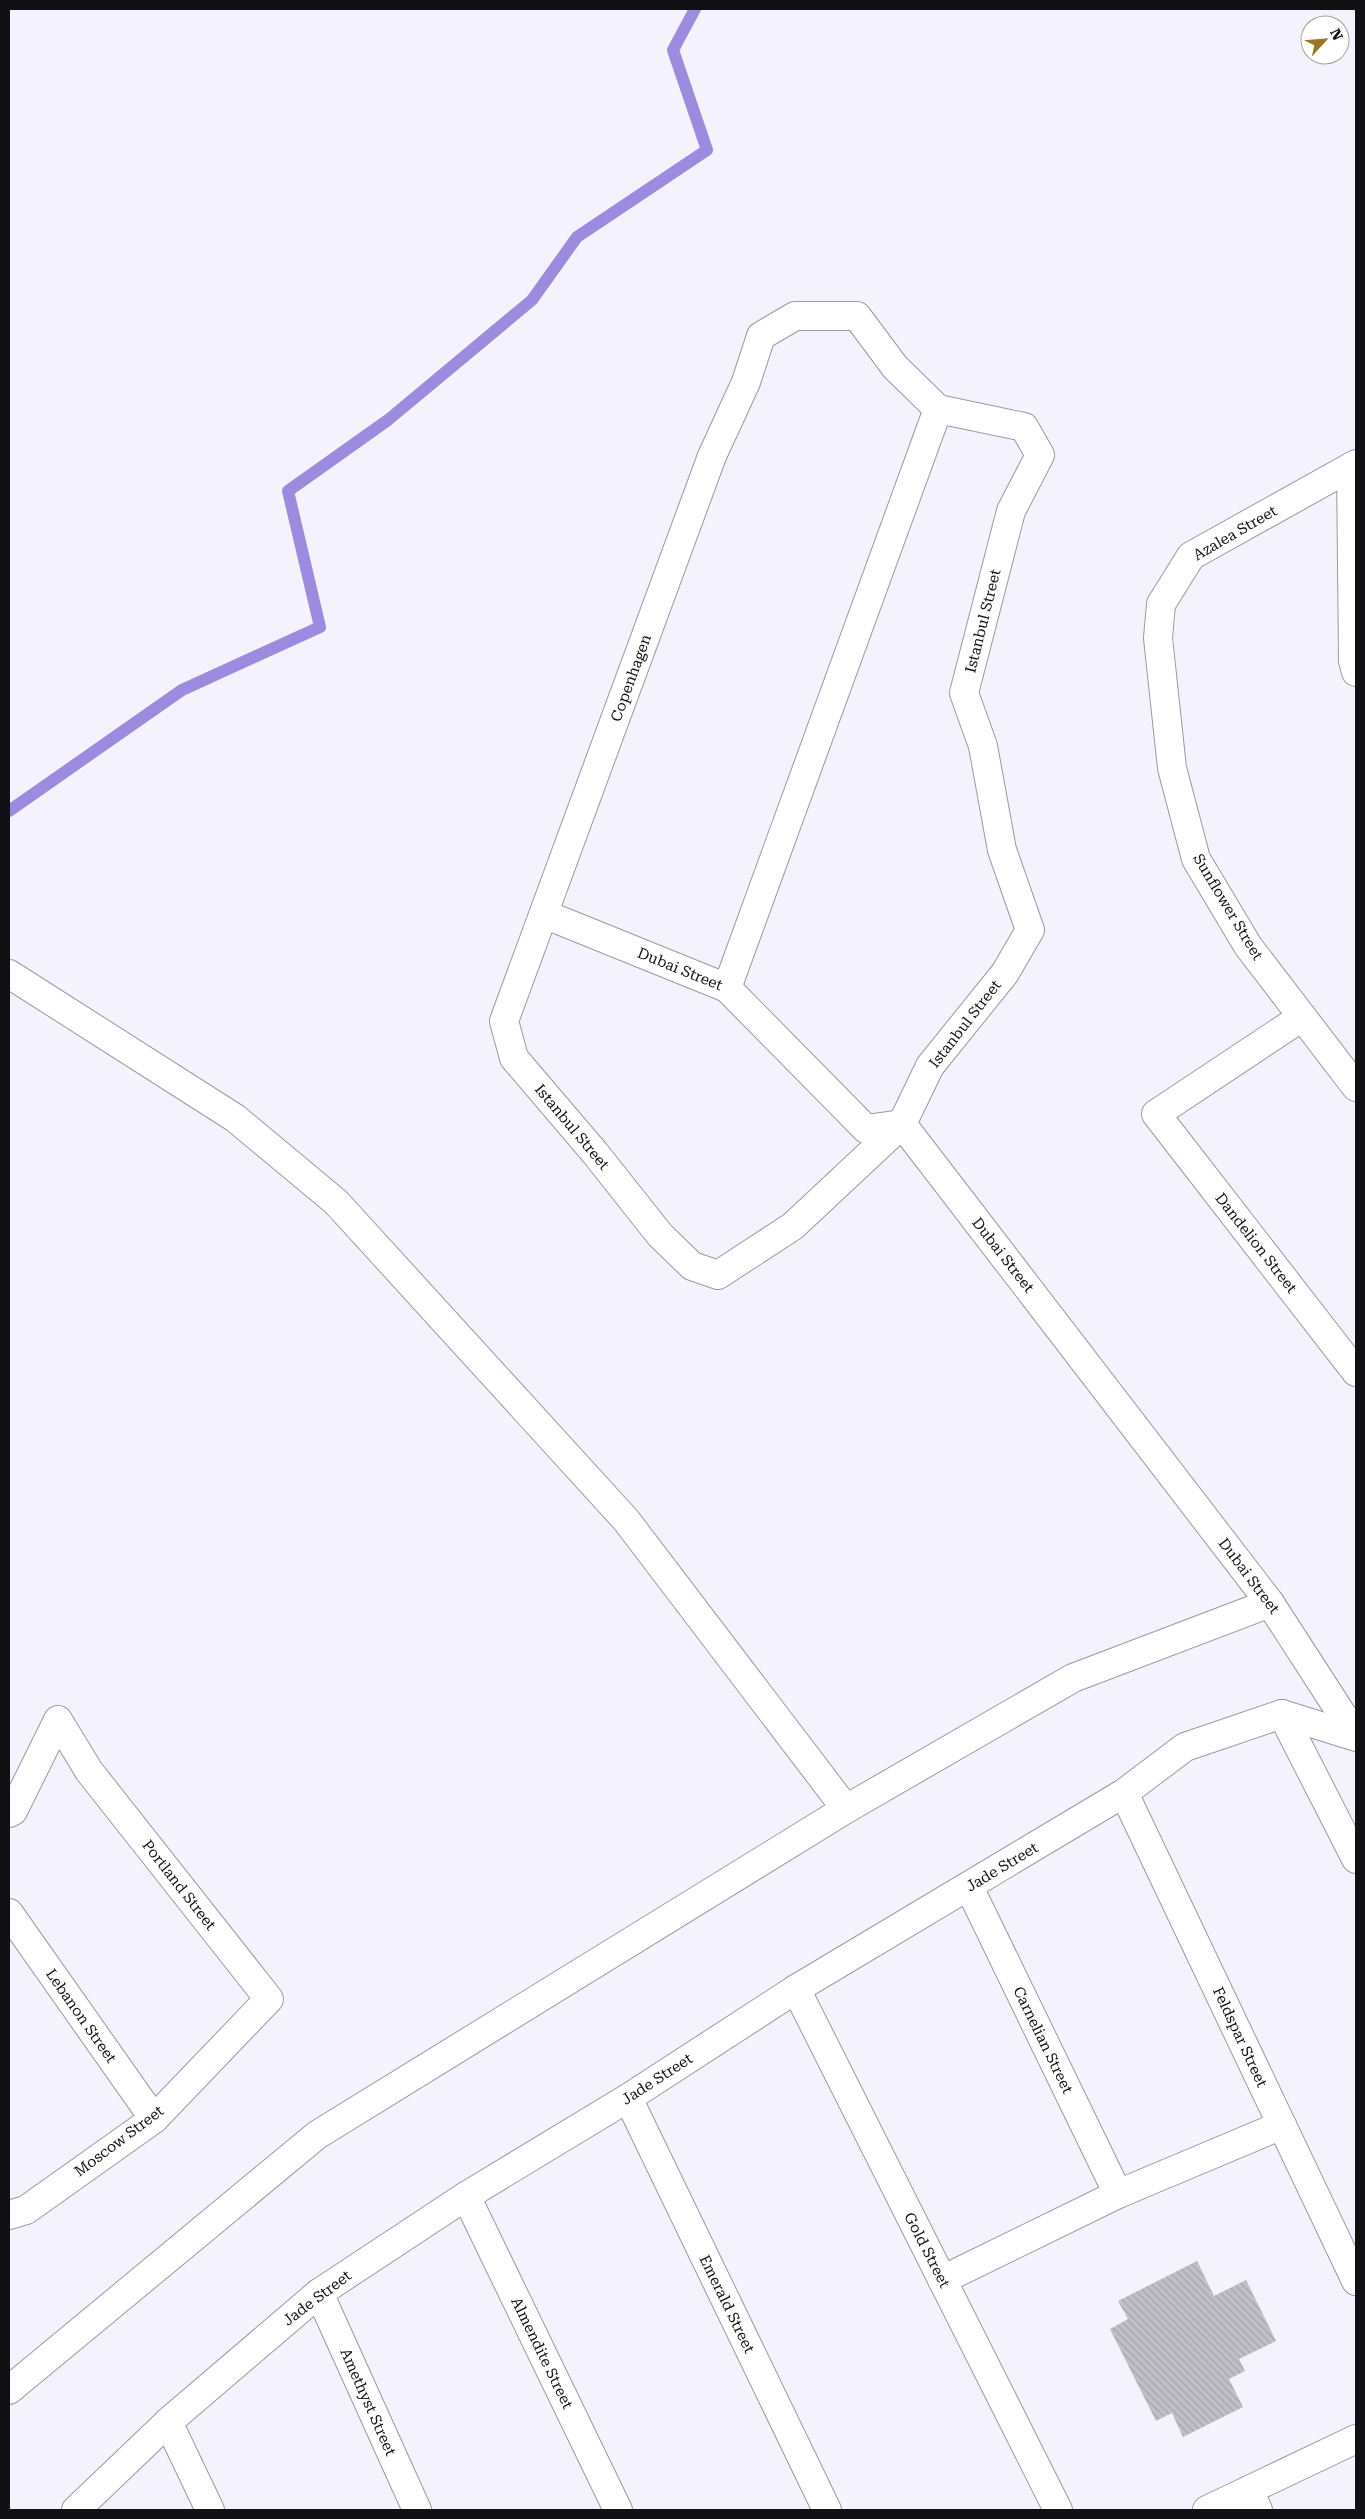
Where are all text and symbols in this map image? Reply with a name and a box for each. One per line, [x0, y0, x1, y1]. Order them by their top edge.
north arrow [1300, 15, 1350, 65]
text: N [1327, 26, 1346, 43]
street label: Azalea Street [1190, 502, 1280, 564]
street label: Istanbul Street [961, 567, 1005, 675]
street label: Copenhagen [607, 632, 655, 724]
street label: Sunflower Street [1189, 851, 1267, 964]
street label: Dubai Street [635, 944, 726, 994]
street label: Istanbul Street [925, 976, 1005, 1071]
street label: Istanbul Street [531, 1080, 613, 1174]
street label: Dandelion Street [1211, 1189, 1301, 1297]
street label: Dubai Street [968, 1214, 1038, 1296]
street label: Dubai Street [1215, 1535, 1284, 1618]
street label: Portland Street [138, 1836, 220, 1934]
street label: Jade Street [963, 1838, 1042, 1896]
street label: Lebanon Street [42, 1966, 120, 2067]
street label: Carnelian Street [1009, 1984, 1077, 2097]
street label: Feldspar Street [1209, 1984, 1271, 2090]
street label: Jade Street [618, 2049, 696, 2109]
street label: Moscow Street [71, 2101, 167, 2180]
street label: Gold Street [900, 2209, 954, 2291]
street label: Emerald Street [696, 2252, 759, 2356]
street label: Jade Street [279, 2266, 355, 2329]
street label: Almendite Street [507, 2294, 577, 2412]
street label: Amethyst Street [336, 2345, 400, 2459]

